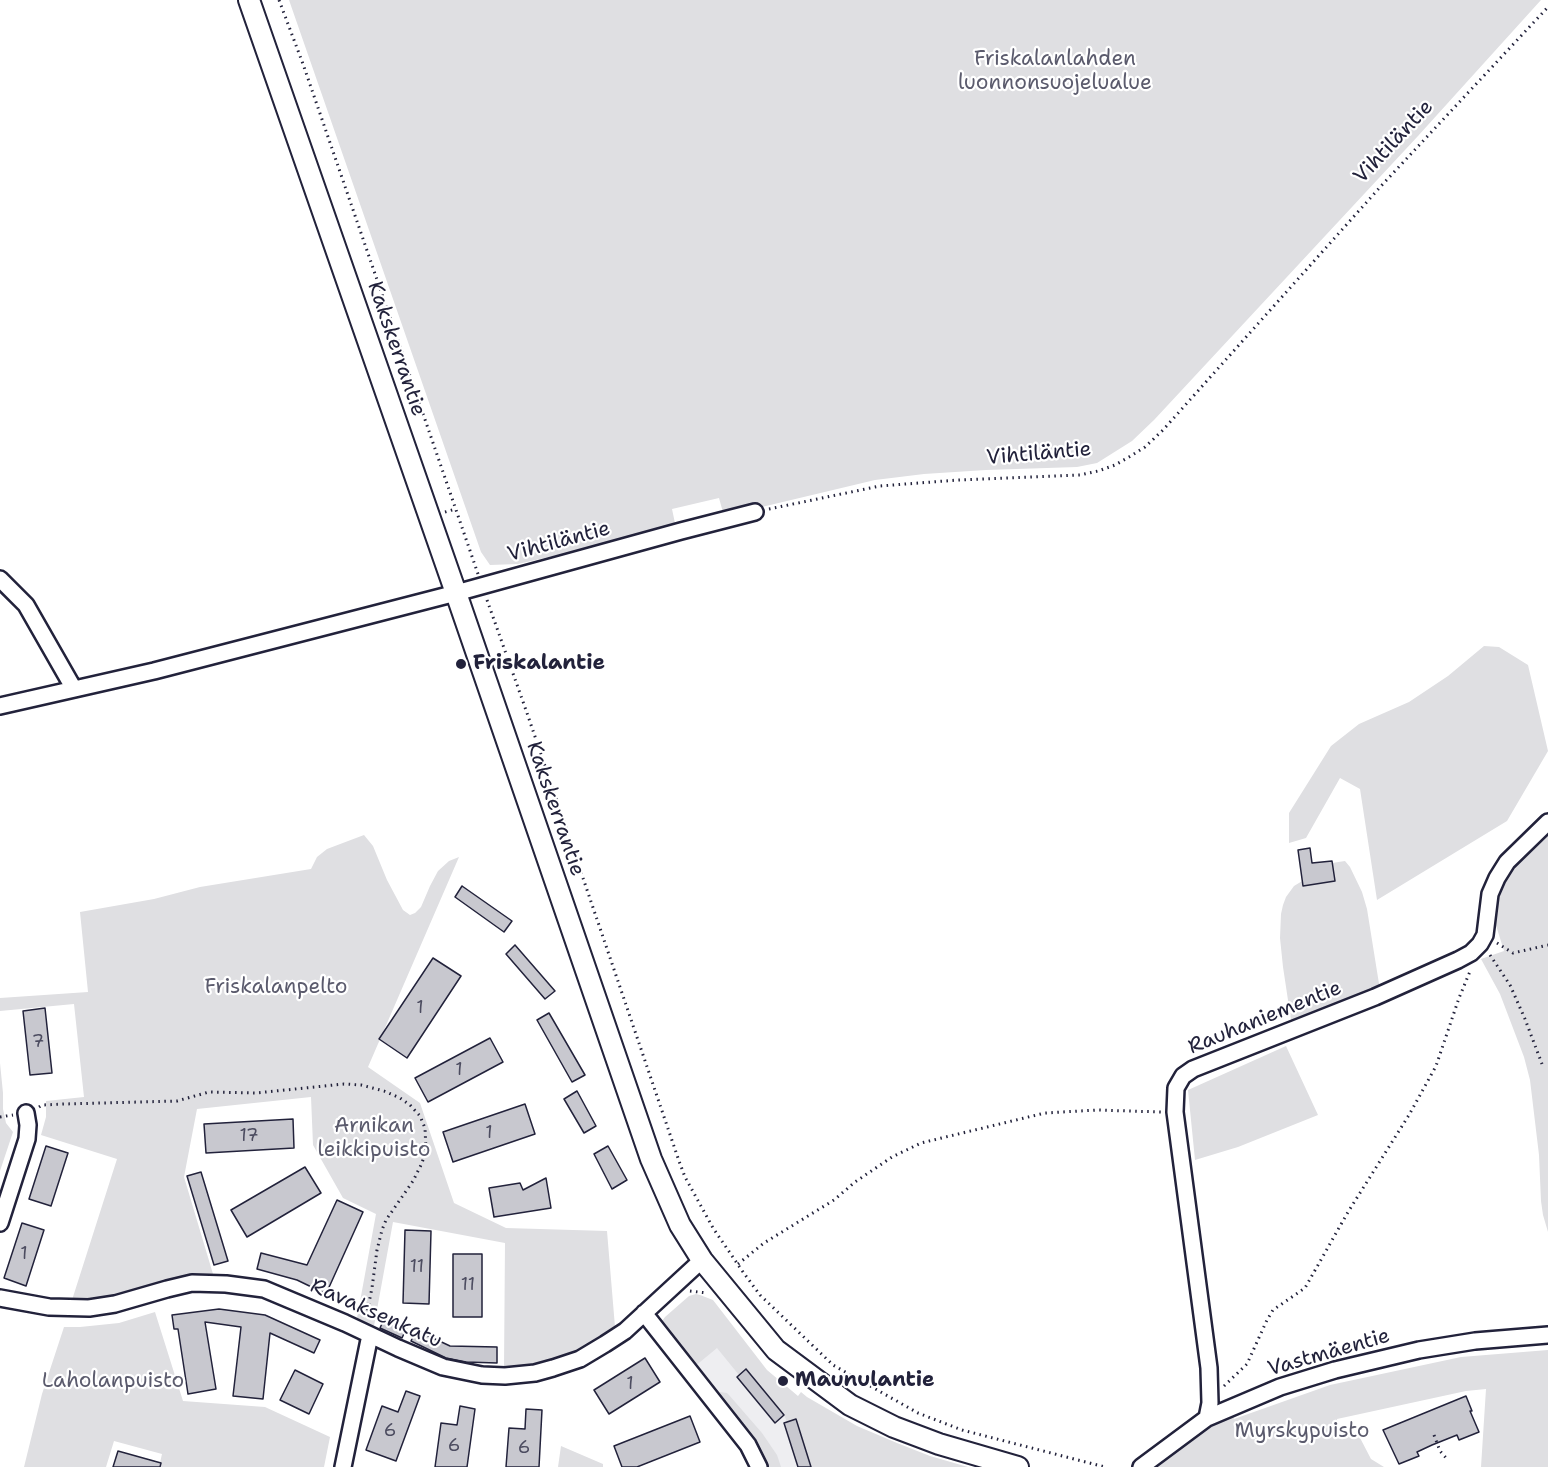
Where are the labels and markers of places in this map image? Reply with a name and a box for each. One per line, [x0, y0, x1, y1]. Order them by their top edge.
place label: Friskalantie [473, 651, 605, 677]
marker: Friskalantie [454, 657, 468, 671]
place label: Maunulantie [795, 1368, 935, 1394]
marker: Maunulantie [776, 1374, 790, 1388]

